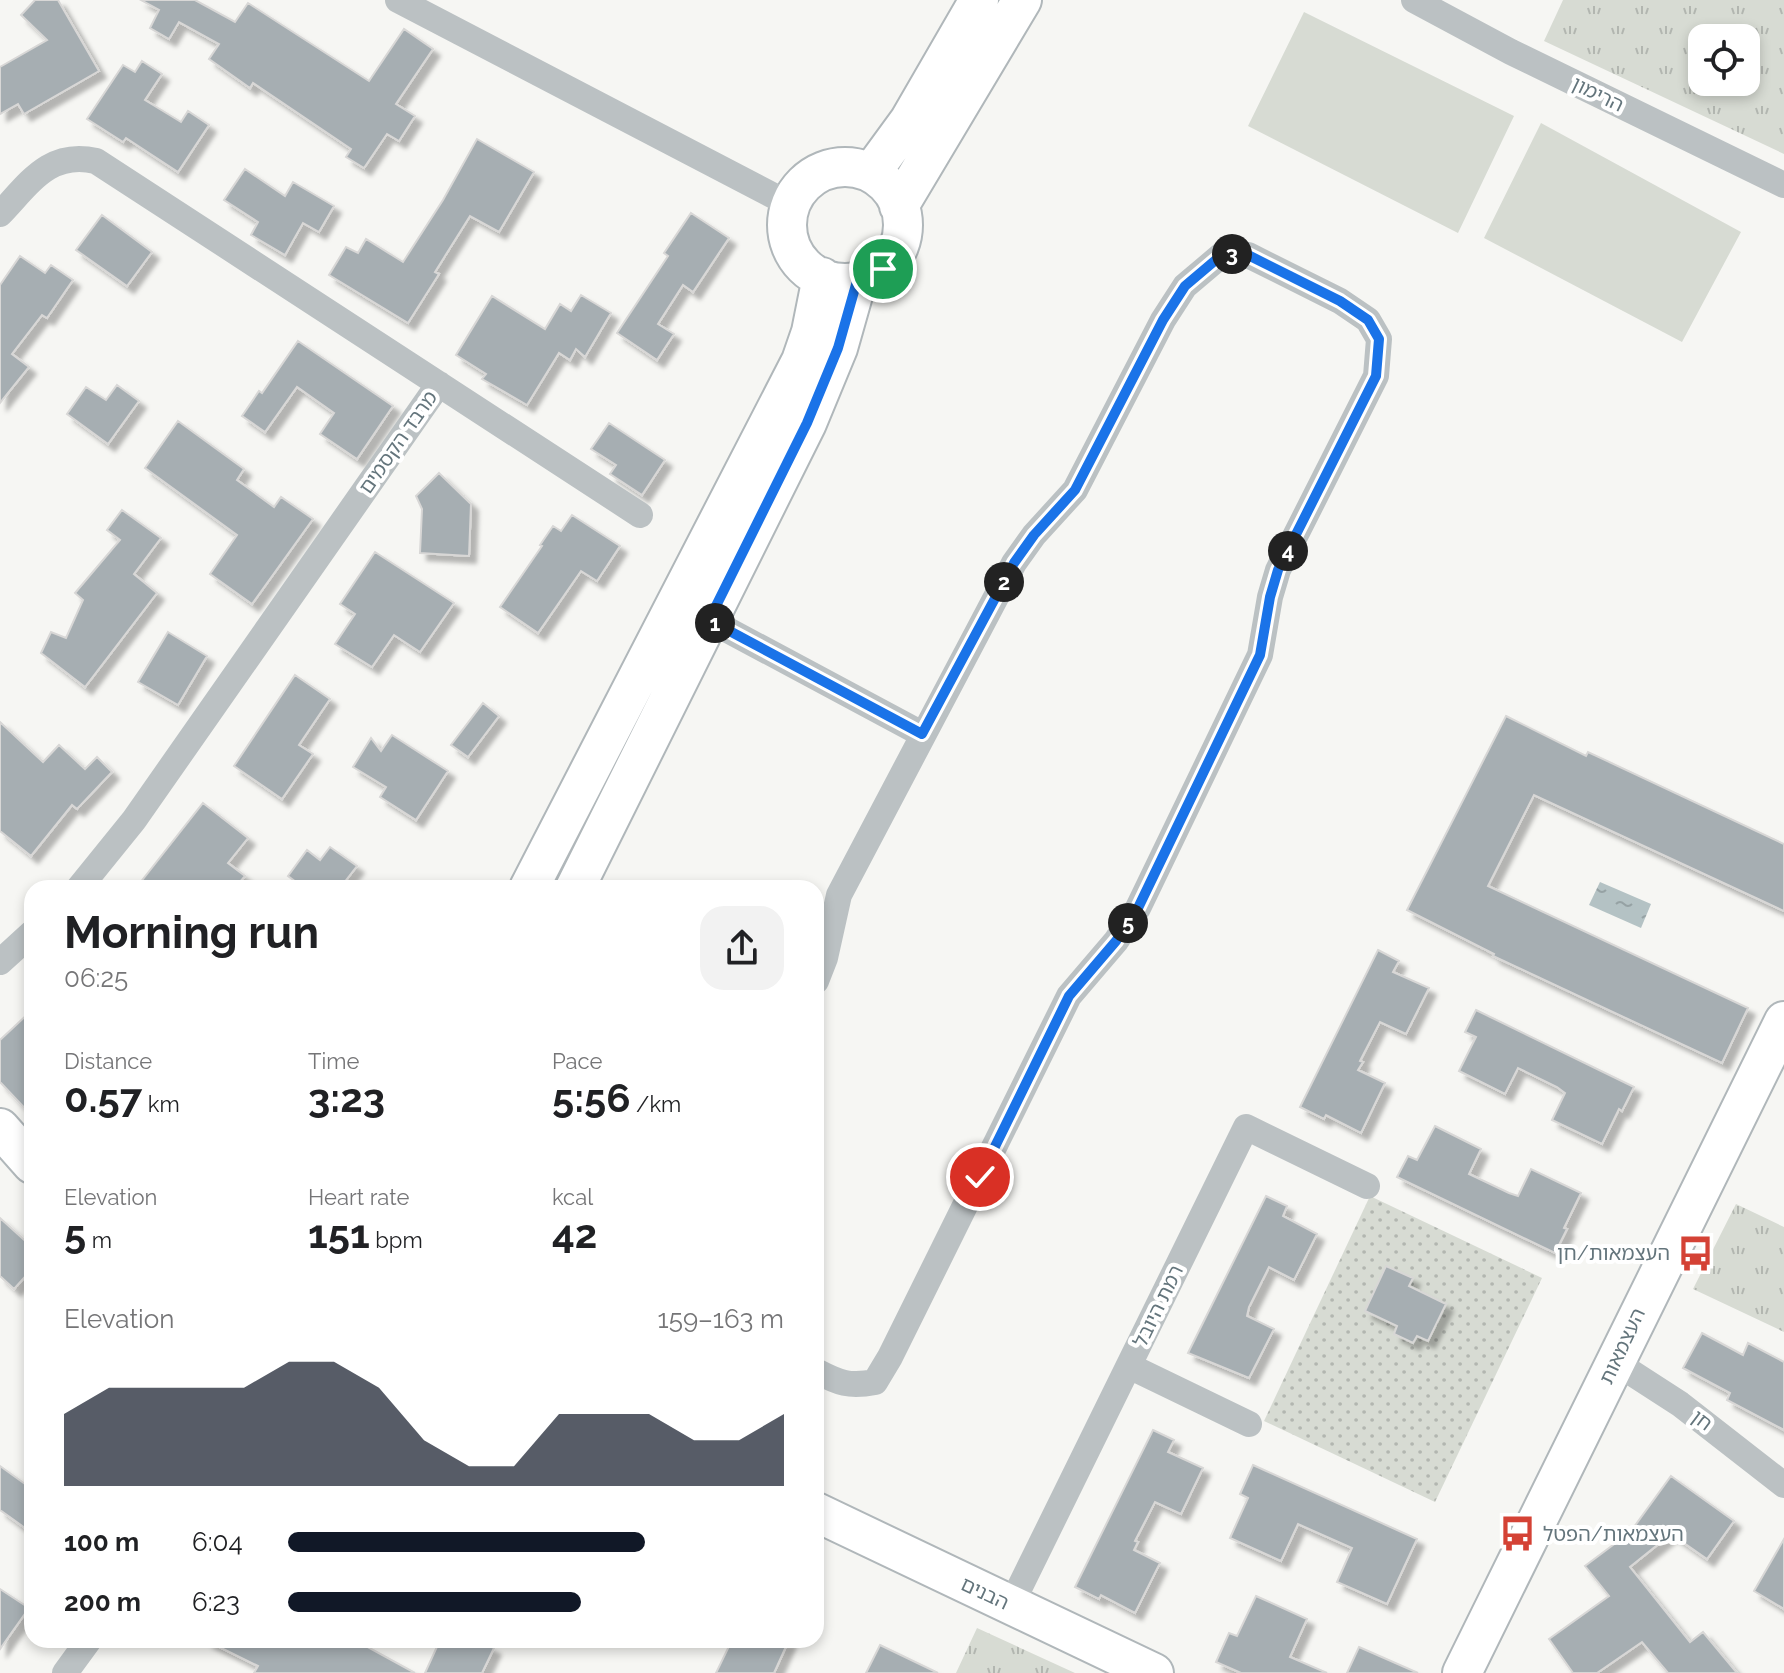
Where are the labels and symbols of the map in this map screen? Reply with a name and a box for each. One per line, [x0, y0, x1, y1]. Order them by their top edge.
street label: הרימון [1568, 71, 1628, 117]
pin: 3 [1212, 234, 1252, 274]
pin [849, 235, 917, 303]
street label: מרבד הקסמים [354, 386, 442, 498]
pin: 4 [1268, 531, 1308, 571]
pin: 2 [984, 562, 1024, 602]
pin: 1 [695, 603, 735, 643]
pin: 5 [1108, 903, 1148, 943]
pin [946, 1143, 1014, 1211]
bus stop icon: העצמאות/חן [1677, 1234, 1715, 1272]
place label: העצמאות/חן [1557, 1241, 1670, 1265]
street label: רמת היובל [1128, 1261, 1188, 1351]
street label: העצמאות [1594, 1304, 1650, 1388]
street label: חן [1687, 1404, 1717, 1436]
bus stop icon: העצמאות/הפטל [1498, 1515, 1536, 1553]
place label: העצמאות/הפטל [1543, 1522, 1684, 1546]
street label: הבנים [957, 1572, 1013, 1614]

